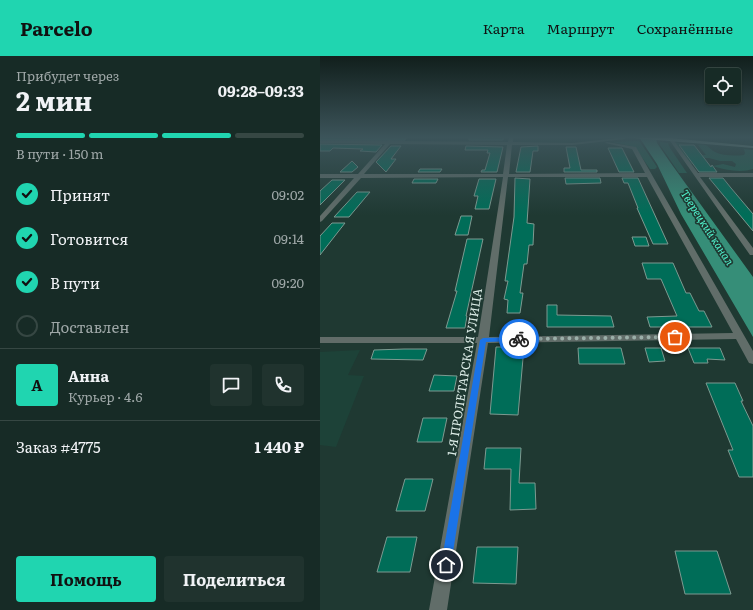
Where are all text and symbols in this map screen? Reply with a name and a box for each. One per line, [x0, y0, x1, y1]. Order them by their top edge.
text: Parcelo [20, 14, 93, 42]
text: Карта [483, 18, 525, 38]
text: Маршрут [547, 18, 615, 38]
text: Сохранённые [637, 18, 733, 38]
text: Прибудет через [16, 66, 119, 85]
map controls [705, 68, 741, 104]
button: locate [705, 68, 741, 104]
text: 09:28–09:33 [218, 79, 304, 102]
text: 2 мин [16, 80, 92, 119]
text: В пути · 150 m [16, 144, 103, 163]
icon: check [16, 183, 38, 205]
text: Принят [50, 183, 110, 206]
text: 09:02 [271, 185, 304, 204]
water label: Тверецкий канал [678, 186, 738, 268]
icon: check [16, 227, 38, 249]
text: Готовится [50, 227, 128, 250]
text: 09:14 [273, 229, 304, 248]
icon: check [16, 271, 38, 293]
text: В пути [50, 271, 100, 294]
text: 09:20 [271, 273, 304, 292]
street label: 1-Я ПРОЛЕТАРСКАЯ УЛИЦА [442, 287, 486, 457]
text: Доставлен [50, 315, 129, 338]
courier [499, 319, 539, 359]
pin [658, 320, 692, 354]
icon: bag [664, 326, 686, 348]
icon: bike [508, 328, 530, 350]
text: Анна [68, 364, 109, 387]
button: chat [210, 364, 252, 406]
button: phone [262, 364, 304, 406]
text: А [31, 373, 43, 396]
text: Курьер · 4.6 [68, 387, 142, 406]
text: Заказ #4775 [16, 435, 101, 458]
text: 1 440 ₽ [254, 435, 304, 458]
pin [429, 548, 463, 582]
icon: home [435, 554, 457, 576]
button: Помощь [16, 556, 156, 602]
button: Поделиться [164, 556, 304, 602]

